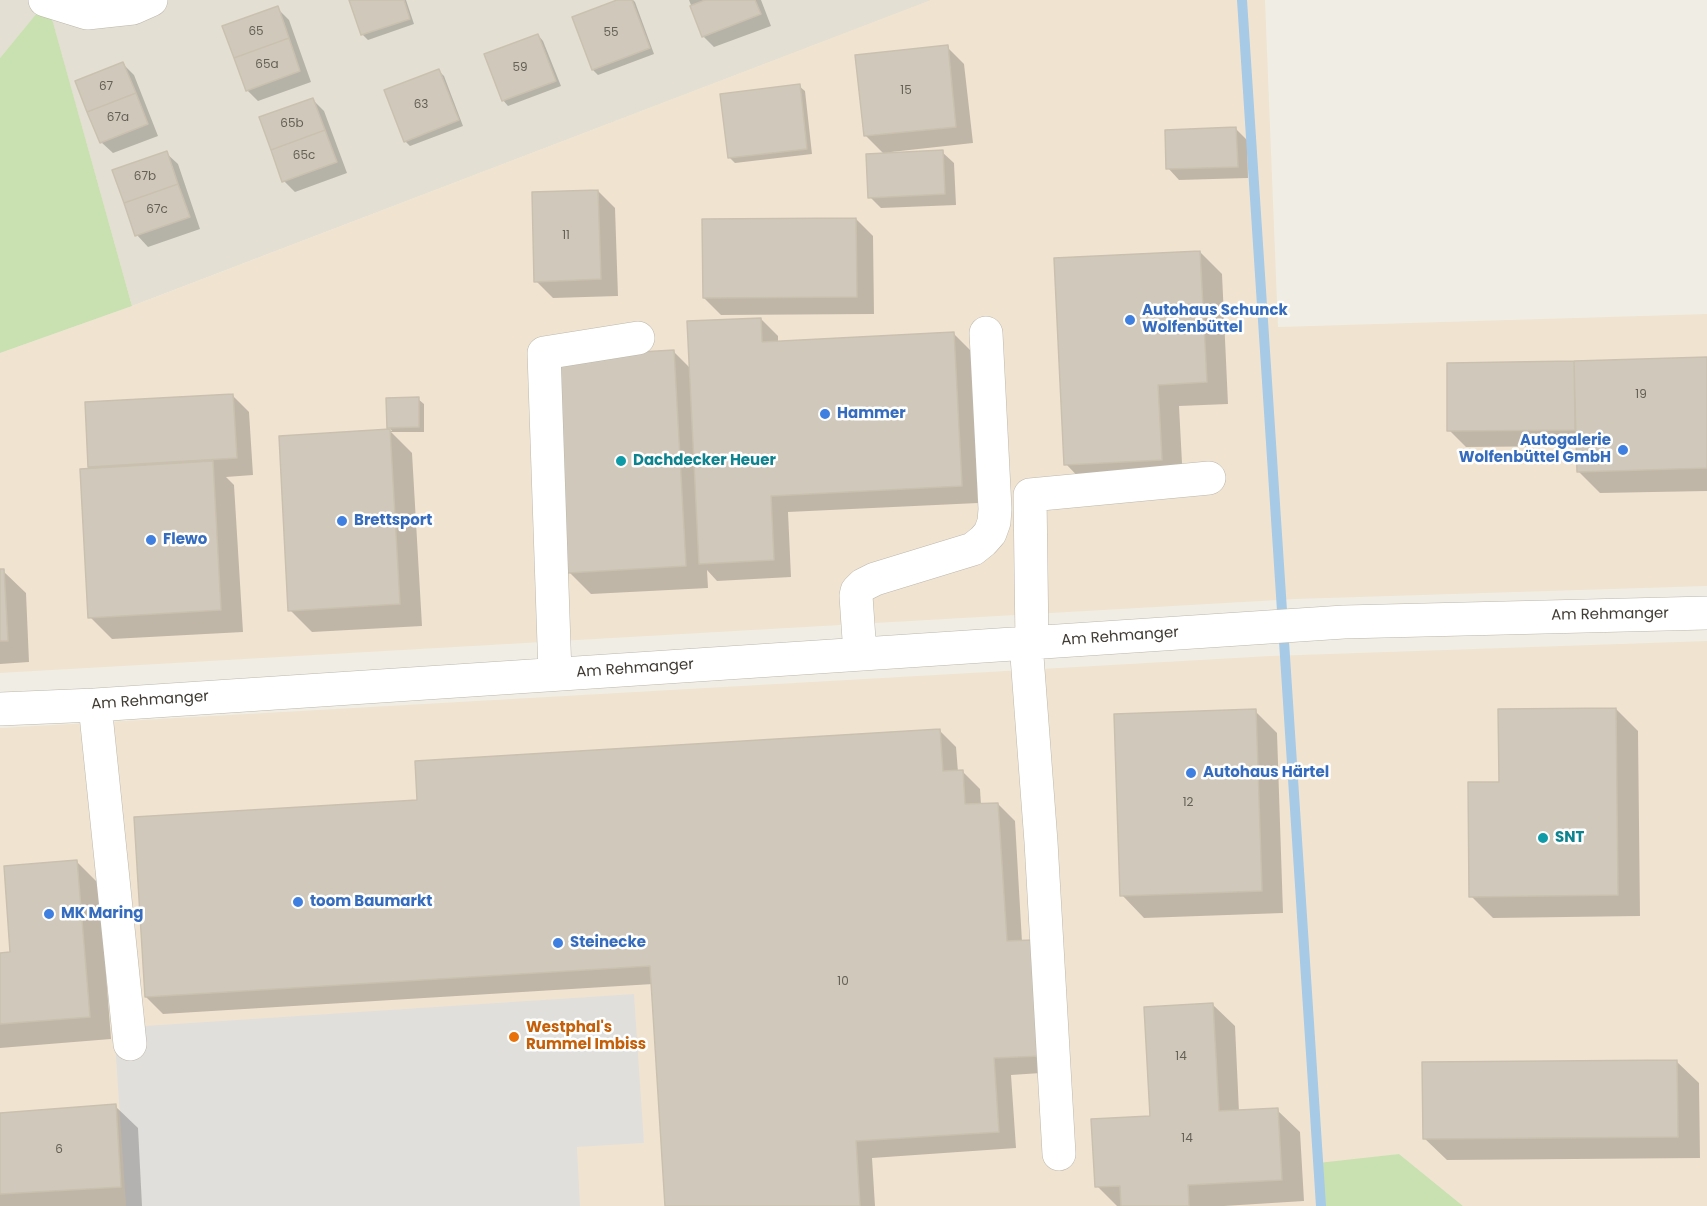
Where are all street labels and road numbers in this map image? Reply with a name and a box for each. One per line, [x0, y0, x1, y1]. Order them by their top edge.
street label: Am Rehmanger [1551, 605, 1669, 625]
street label: Am Rehmanger [1061, 624, 1179, 650]
street label: Am Rehmanger [576, 656, 694, 682]
street label: Am Rehmanger [91, 688, 209, 714]

